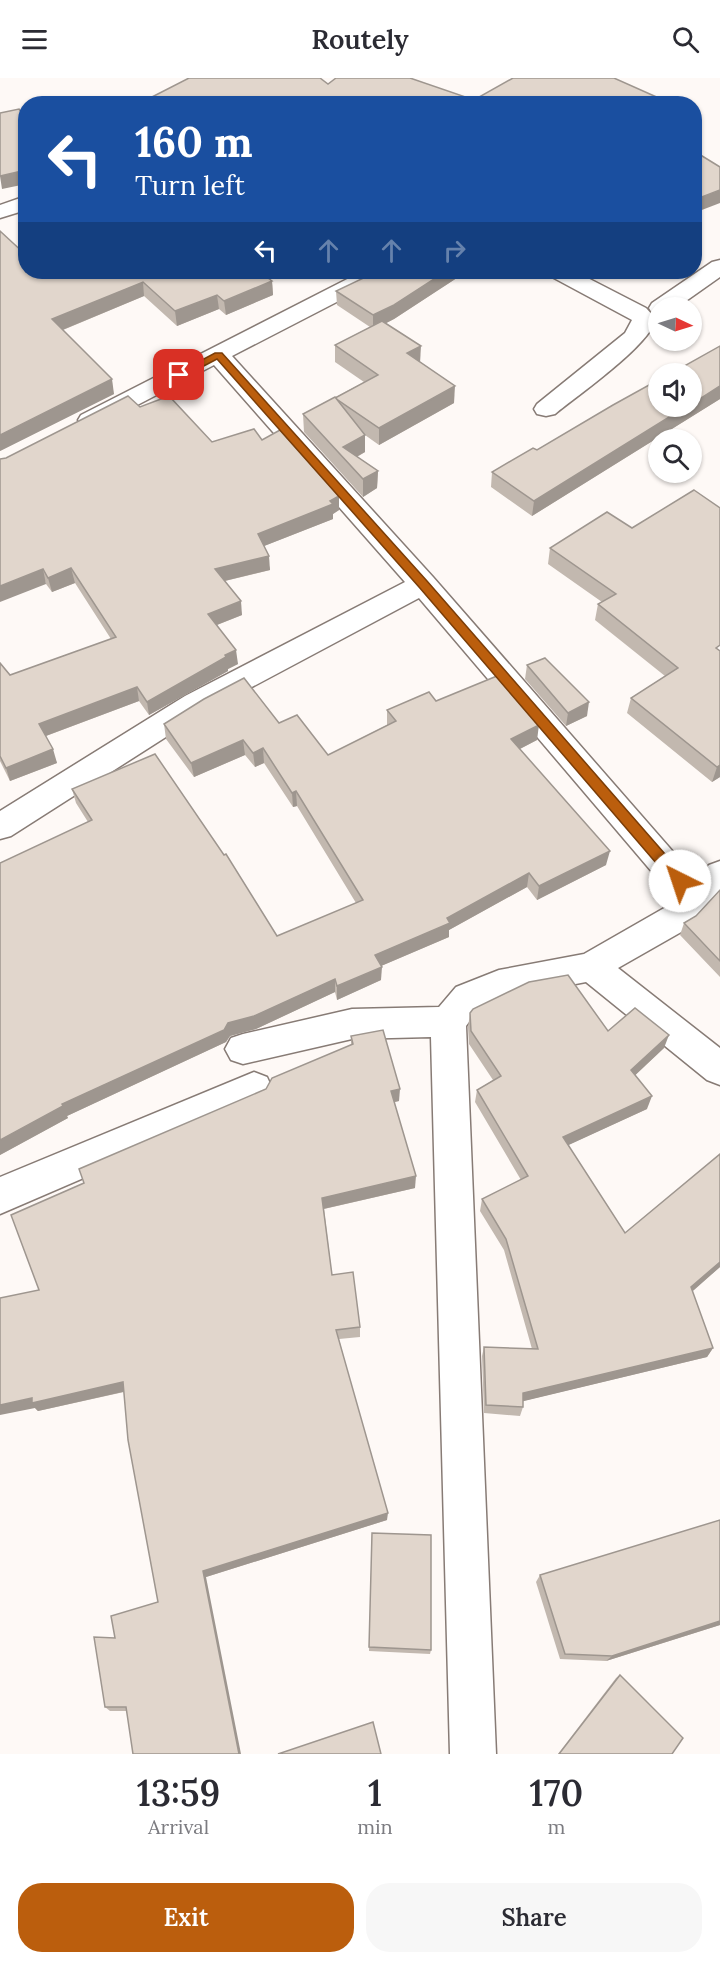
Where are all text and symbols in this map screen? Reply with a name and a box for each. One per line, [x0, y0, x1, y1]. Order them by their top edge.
text: Routely [311, 22, 409, 56]
icon: menu [18, 23, 51, 56]
icon: search [669, 23, 702, 56]
text: 160 m [135, 115, 253, 169]
icon: left [36, 120, 114, 198]
text: Turn left [135, 168, 245, 202]
icon: left [249, 234, 282, 267]
icon: ahead [312, 234, 345, 267]
icon: ahead [375, 234, 408, 267]
icon: right [438, 234, 471, 267]
north arrow [648, 297, 702, 351]
map controls [648, 297, 702, 483]
pin [153, 349, 204, 400]
icon: arrive [162, 358, 195, 391]
button: sound [648, 363, 702, 417]
button: search [648, 429, 702, 483]
position arrow [648, 849, 712, 913]
text: 13:59 [137, 1770, 220, 1816]
text: 1 [368, 1770, 382, 1816]
text: 170 [530, 1770, 583, 1816]
text: Arrival [148, 1814, 209, 1839]
text: min [357, 1814, 393, 1839]
text: m [547, 1814, 565, 1839]
button: Exit [18, 1883, 354, 1952]
button: Share [366, 1883, 702, 1952]

